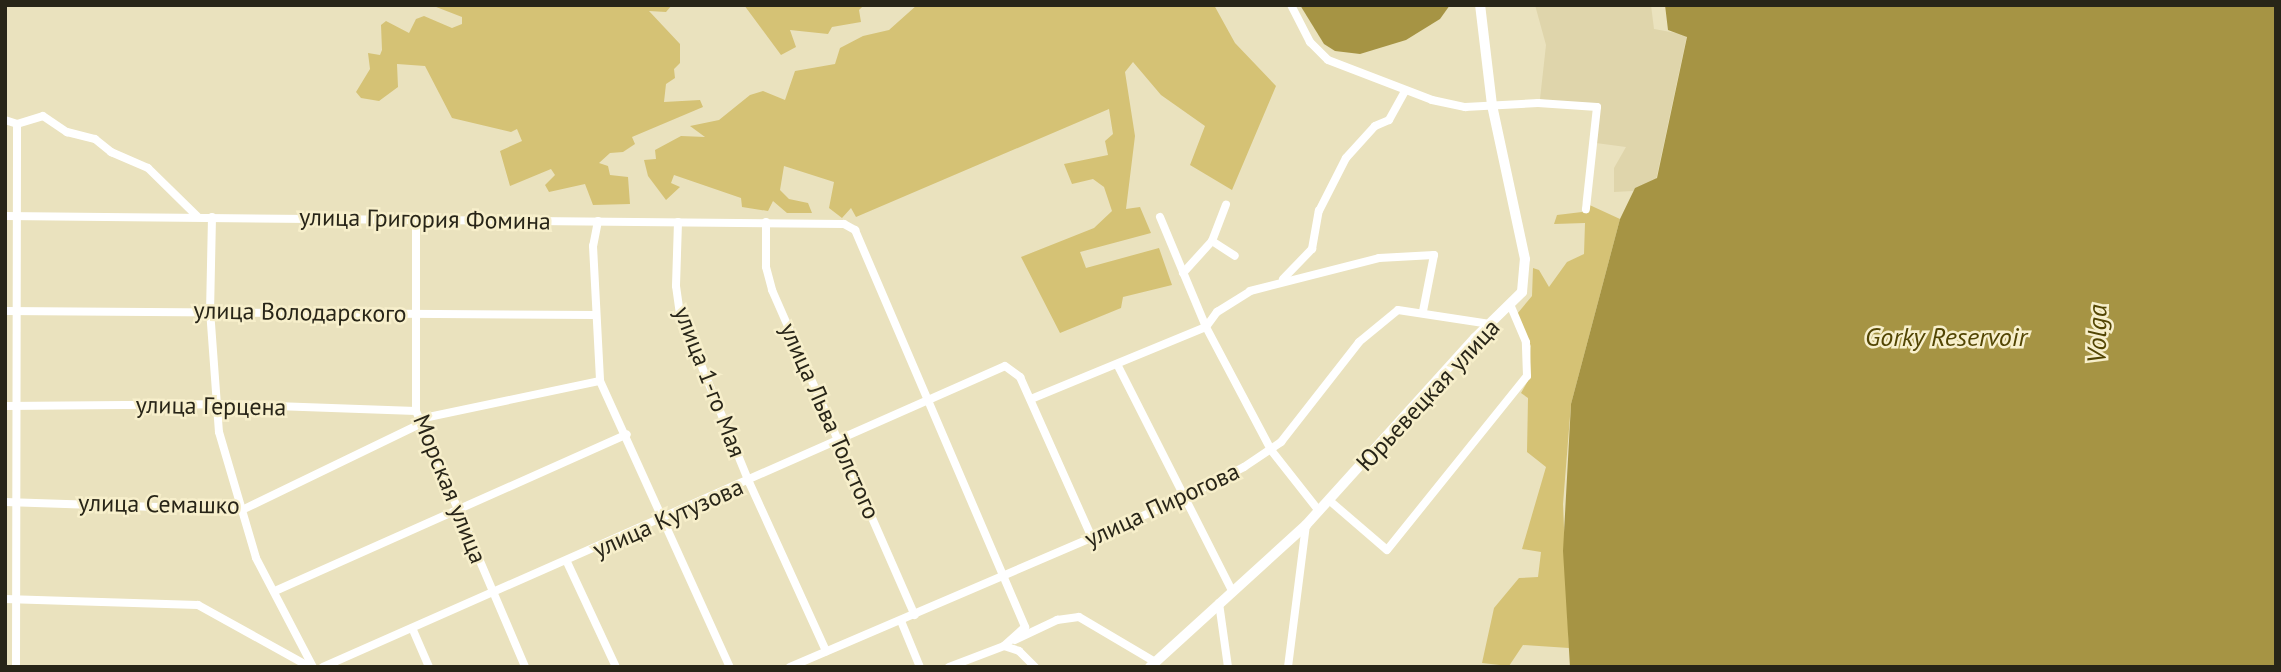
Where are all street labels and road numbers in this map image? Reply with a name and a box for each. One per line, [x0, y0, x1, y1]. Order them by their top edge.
street label: улица Григория Фомина [299, 202, 551, 236]
street label: улица Володарского [193, 296, 407, 328]
street label: улица 1-го Мая [668, 303, 752, 461]
street label: Юрьевецкая улица [1350, 313, 1506, 477]
street label: улица Льва Толстого [774, 318, 886, 524]
street label: улица Герцена [135, 390, 287, 422]
street label: Морская улица [407, 410, 493, 568]
street label: улица Пирогова [1080, 457, 1244, 553]
street label: улица Кутузова [588, 472, 748, 564]
street label: улица Семашко [78, 488, 240, 520]

